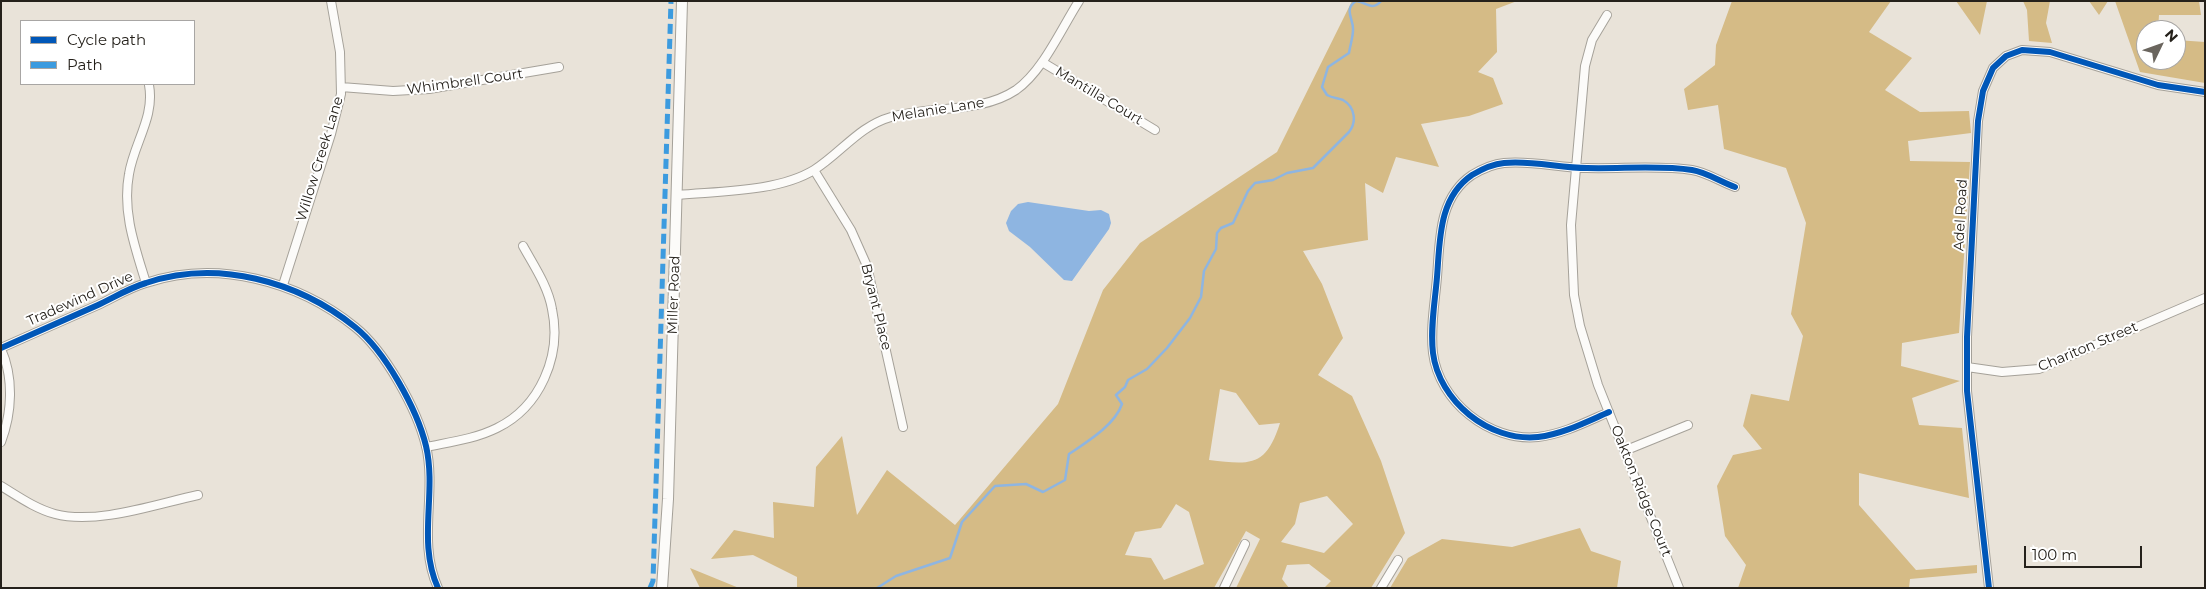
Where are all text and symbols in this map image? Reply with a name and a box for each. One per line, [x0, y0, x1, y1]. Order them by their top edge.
legend [20, 20, 195, 85]
north arrow [2136, 20, 2186, 70]
text: N [2161, 25, 2182, 46]
text: Cycle path [67, 30, 146, 49]
text: Path [67, 55, 103, 74]
street label: Mantilla Court [1052, 63, 1146, 129]
street label: Whimbrell Court [406, 66, 524, 98]
street label: Willow Creek Lane [293, 94, 347, 224]
street label: Melanie Lane [890, 94, 986, 126]
street label: Adel Road [1951, 179, 1971, 251]
street label: Miller Road [664, 255, 684, 335]
street label: Bryant Place [857, 262, 895, 352]
street label: Tradewind Drive [24, 268, 136, 330]
street label: Chariton Street [2036, 318, 2140, 376]
street label: Oakton Ridge Court [1607, 423, 1675, 559]
scale bar [2026, 536, 2144, 568]
text: 100 m [2032, 545, 2077, 564]

